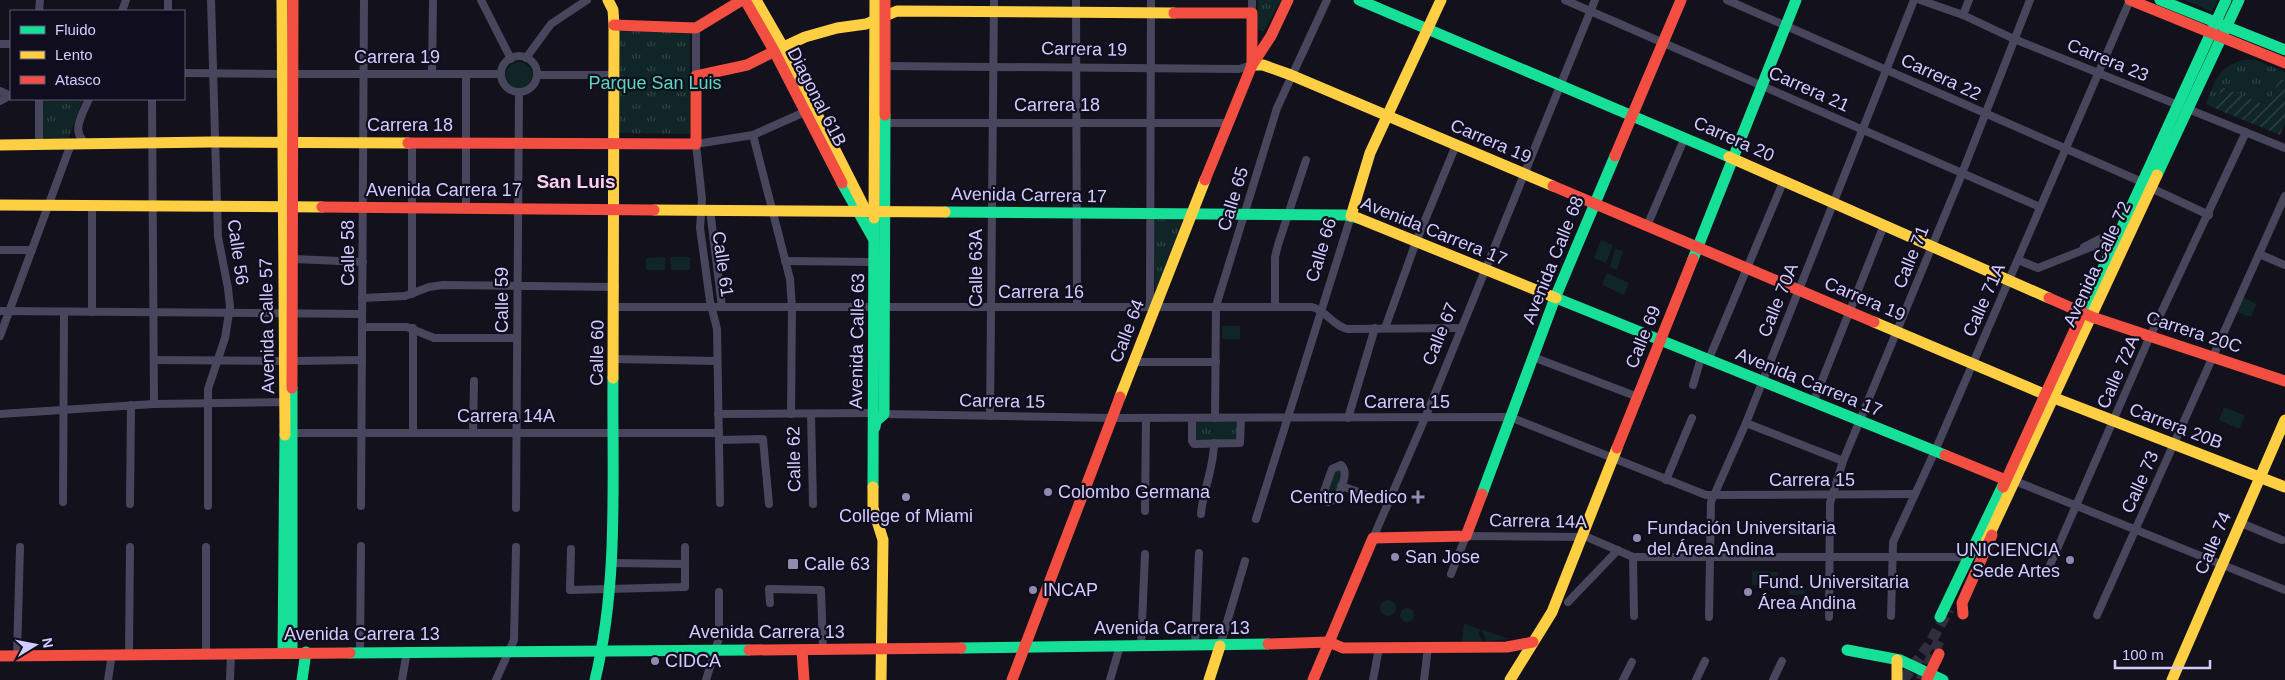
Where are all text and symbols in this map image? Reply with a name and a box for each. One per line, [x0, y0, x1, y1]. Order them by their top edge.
legend [10, 10, 185, 100]
text: Fluido [55, 21, 96, 38]
street label: Carrera 23 [2064, 35, 2152, 85]
street label: Carrera 19 [1041, 38, 1127, 60]
street label: Diagonal 61B [784, 44, 850, 150]
text: Lento [55, 46, 93, 63]
street label: Carrera 19 [354, 47, 440, 67]
street label: Carrera 22 [1898, 50, 1984, 104]
street label: Carrera 21 [1766, 62, 1852, 116]
text: Atasco [55, 71, 101, 88]
park label: Parque San Luis [588, 73, 722, 93]
street label: Carrera 18 [1014, 95, 1100, 115]
street label: Carrera 20 [1691, 112, 1777, 166]
street label: Carrera 18 [367, 115, 453, 135]
street label: Carrera 19 [1447, 115, 1535, 167]
street label: Calle 65 [1214, 164, 1252, 234]
district label: San Luis [536, 171, 616, 192]
street label: Avenida Carrera 17 [366, 180, 522, 200]
street label: Avenida Carrera 17 [951, 184, 1107, 206]
street label: Avenida Carrera 17 [1358, 193, 1510, 269]
street label: Avenida Calle 68 [1518, 193, 1588, 327]
street label: Avenida Calle 72 [2059, 198, 2135, 330]
street label: Calle 66 [1302, 215, 1340, 285]
street label: Calle 56 [224, 218, 252, 286]
street label: Calle 58 [338, 220, 358, 286]
street label: Calle 71 [1889, 223, 1933, 291]
street label: Calle 63A [966, 229, 986, 307]
street label: Calle 61 [709, 230, 737, 298]
street label: Avenida Calle 57 [256, 258, 278, 394]
street label: Calle 70A [1754, 260, 1802, 340]
street label: Calle 71A [1959, 260, 2009, 340]
street label: Calle 59 [492, 267, 512, 333]
street label: Avenida Calle 63 [846, 273, 868, 409]
street label: Carrera 19 [1821, 273, 1909, 325]
street label: Carrera 16 [998, 282, 1084, 302]
street label: Calle 64 [1106, 297, 1148, 365]
street label: Calle 67 [1418, 300, 1462, 368]
street label: Calle 69 [1621, 303, 1665, 371]
street label: Carrera 20C [2144, 307, 2244, 357]
street label: Calle 60 [586, 320, 608, 386]
street label: Calle 72A [2093, 332, 2143, 412]
street label: Avenida Carrera 17 [1733, 344, 1885, 420]
street label: Carrera 15 [959, 390, 1045, 412]
street label: Carrera 15 [1364, 392, 1450, 412]
street label: Carrera 20B [2127, 399, 2225, 453]
street label: Carrera 14A [457, 406, 555, 426]
street label: Calle 62 [783, 426, 805, 492]
street label: Calle 73 [2117, 448, 2163, 516]
street label: Carrera 15 [1769, 470, 1855, 490]
place label: Colombo Germana [1058, 482, 1211, 502]
marker: Colombo Germana [1042, 486, 1054, 498]
place label: Centro Medico [1290, 487, 1407, 507]
marker: Centro Medico [1411, 490, 1425, 504]
marker: College of Miami [900, 491, 912, 503]
place label: College of Miami [839, 506, 973, 526]
street label: Calle 74 [2191, 509, 2235, 577]
street label: Carrera 14A [1489, 510, 1587, 532]
place label: Fundación Universitaria del Área Andina [1647, 518, 1837, 559]
marker: Fundación Universitaria del Área Andina [1631, 532, 1643, 544]
place label: UNICIENCIA Sede Artes [1956, 540, 2060, 581]
place label: San Jose [1405, 547, 1480, 567]
marker: San Jose [1389, 551, 1401, 563]
place label: Calle 63 [804, 554, 870, 574]
marker: UNICIENCIA Sede Artes [2064, 554, 2076, 566]
marker: Calle 63 [786, 557, 800, 571]
place label: Fund. Universitaria Área Andina [1758, 572, 1910, 613]
place label: INCAP [1043, 580, 1098, 600]
marker: INCAP [1027, 584, 1039, 596]
marker: Fund. Universitaria Área Andina [1742, 586, 1754, 598]
street label: Avenida Carrera 13 [1094, 618, 1250, 638]
north arrow [10, 620, 60, 670]
street label: Avenida Carrera 13 [689, 622, 845, 642]
street label: Avenida Carrera 13 [284, 624, 440, 644]
text: N [39, 636, 57, 649]
scale bar [2115, 638, 2210, 670]
text: 100 m [2122, 646, 2164, 663]
place label: CIDCA [665, 651, 721, 671]
marker: CIDCA [649, 655, 661, 667]

